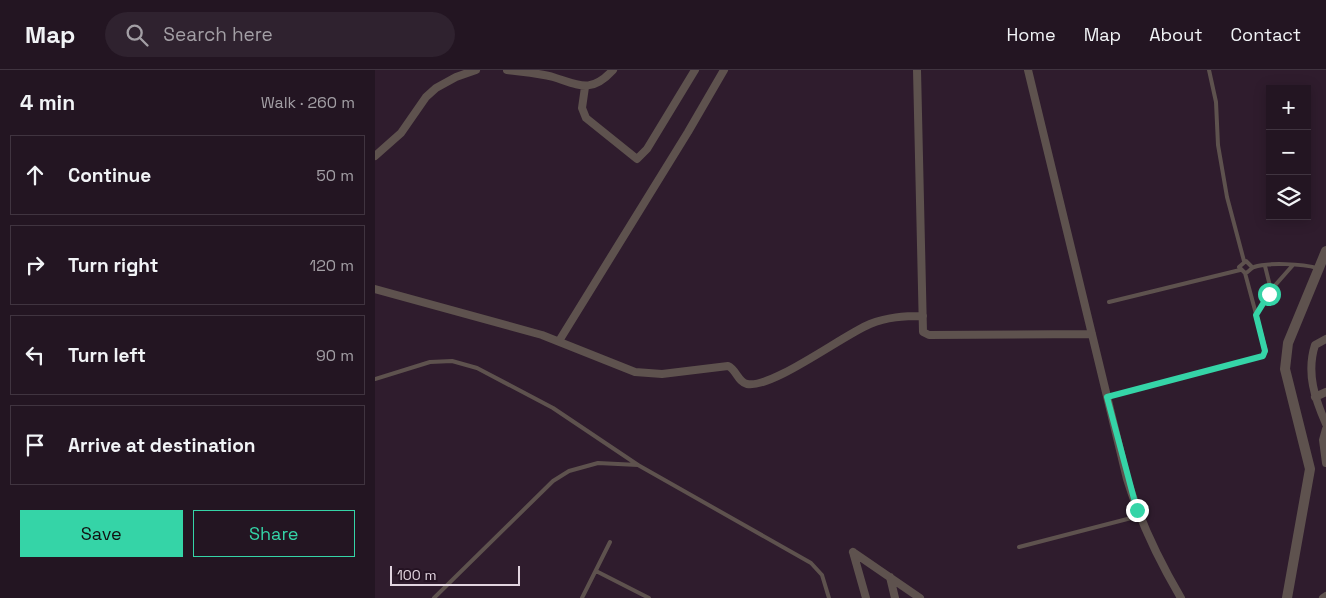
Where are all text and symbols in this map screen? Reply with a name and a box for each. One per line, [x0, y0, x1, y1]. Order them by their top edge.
search box [105, 12, 455, 57]
text: Map [25, 19, 75, 50]
icon: search [123, 21, 151, 49]
text: Search here [163, 22, 273, 47]
text: Home [1007, 23, 1056, 46]
text: Map [1084, 23, 1121, 46]
text: About [1149, 23, 1203, 46]
text: Contact [1231, 23, 1301, 46]
map controls [1266, 85, 1311, 220]
button: + [1266, 85, 1311, 130]
text: 4 min [20, 89, 75, 116]
text: Walk · 260 m [261, 92, 355, 113]
button: − [1266, 130, 1311, 175]
icon: ahead [21, 161, 49, 189]
text: Continue [68, 163, 151, 188]
text: 50 m [316, 165, 354, 186]
button: layers [1266, 175, 1311, 220]
icon: right [21, 251, 49, 279]
text: Turn right [68, 253, 158, 278]
text: 120 m [310, 255, 354, 276]
route start [1258, 283, 1281, 306]
icon: left [21, 341, 49, 369]
text: Turn left [68, 343, 146, 368]
text: 90 m [316, 345, 354, 366]
icon: arrive [21, 431, 49, 459]
text: Arrive at destination [68, 433, 256, 458]
route end [1126, 499, 1149, 522]
button: Save [20, 510, 183, 557]
button: Share [193, 510, 355, 557]
scale bar [390, 563, 520, 586]
text: 100 m [397, 566, 436, 584]

